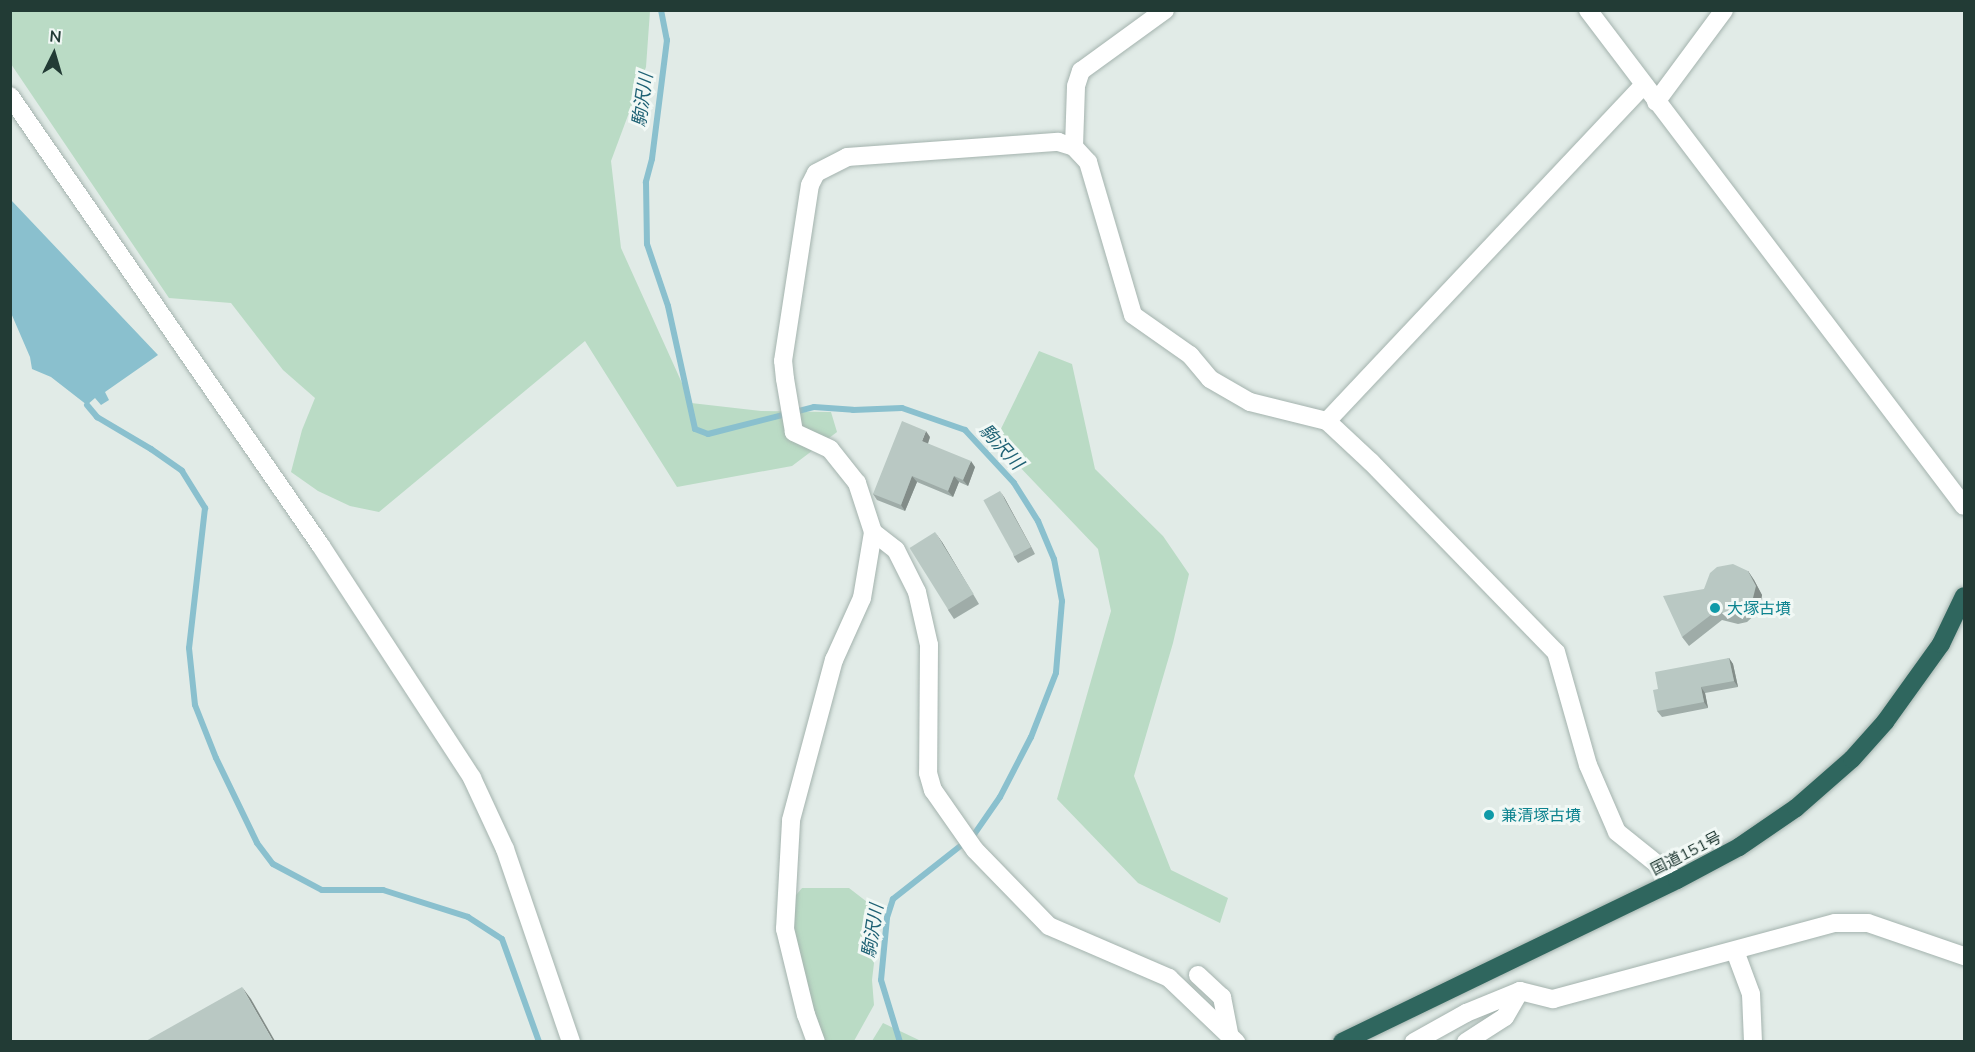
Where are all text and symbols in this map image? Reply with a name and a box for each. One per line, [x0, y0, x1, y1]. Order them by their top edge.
north arrow [24, 24, 84, 84]
text: N [49, 26, 62, 47]
water label: 駒沢川 [629, 72, 657, 128]
water label: 駒沢川 [975, 420, 1027, 474]
place label: 大塚古墳 [1727, 598, 1791, 618]
marker: 大塚古墳 [1708, 601, 1722, 615]
place label: 兼清塚古墳 [1501, 805, 1581, 825]
marker: 兼清塚古墳 [1482, 808, 1496, 822]
street label: 国道151号 [1647, 827, 1725, 879]
water label: 駒沢川 [858, 903, 888, 959]

